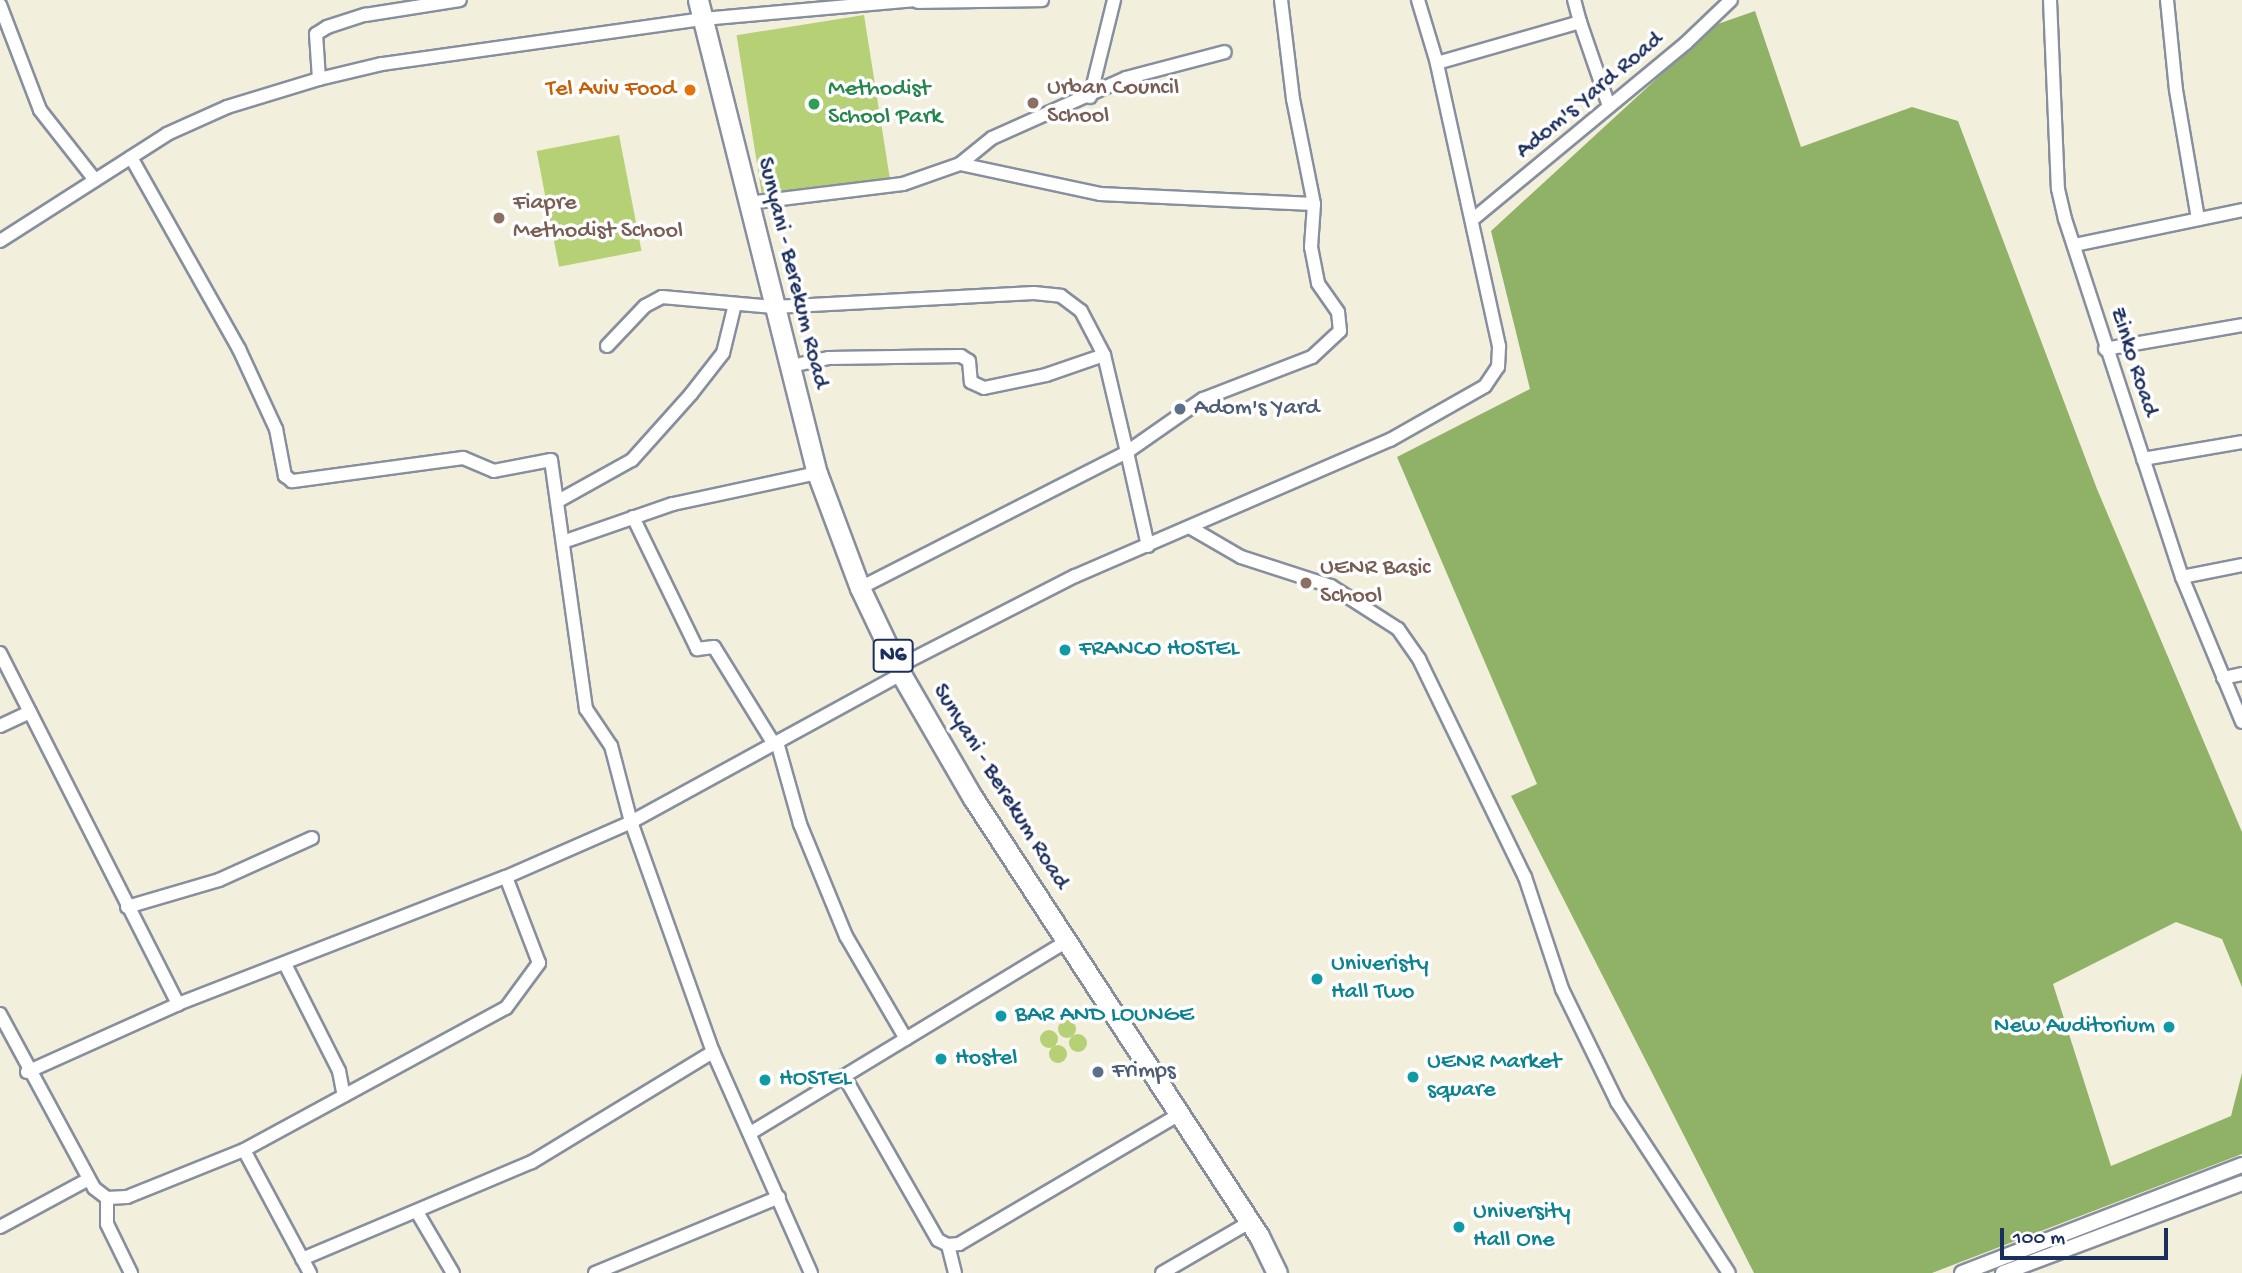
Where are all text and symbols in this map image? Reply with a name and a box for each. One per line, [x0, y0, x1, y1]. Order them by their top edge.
street label: Adom's Yard Road [1510, 26, 1670, 166]
place label: Urban Council School [1047, 75, 1179, 131]
place label: Tel Aviv Food [546, 76, 676, 104]
place label: Methodist School Park [828, 76, 942, 132]
marker: Tel Aviv Food [682, 82, 698, 98]
marker: Urban Council School [1025, 95, 1041, 111]
marker: Methodist School Park [806, 96, 822, 112]
street label: Sunyani - Berekum Road [749, 154, 835, 392]
place label: Fiapre Methodist School [513, 190, 683, 246]
marker: Fiapre Methodist School [491, 210, 507, 226]
street label: Zinko Road [2102, 304, 2164, 420]
place label: Adom's Yard [1194, 395, 1319, 423]
marker: Adom's Yard [1172, 401, 1188, 417]
place label: UENR Basic School [1320, 555, 1431, 611]
marker: UENR Basic School [1298, 575, 1314, 591]
road number: N6 [872, 636, 914, 676]
place label: FRANCO HOSTEL [1079, 636, 1239, 664]
marker: FRANCO HOSTEL [1057, 642, 1073, 658]
street label: Sunyani - Berekum Road [925, 679, 1075, 895]
place label: Univeristy Hall Two [1331, 951, 1429, 1007]
marker: Univeristy Hall Two [1309, 971, 1325, 987]
place label: BAR AND LOUNGE [1015, 1002, 1194, 1030]
marker: BAR AND LOUNGE [993, 1008, 1009, 1024]
place label: New Auditorium [1994, 1013, 2155, 1041]
marker: New Auditorium [2161, 1019, 2177, 1035]
place label: Hostel [955, 1045, 1017, 1073]
place label: UENR Market square [1427, 1049, 1561, 1105]
marker: Hostel [933, 1051, 949, 1067]
place label: Frimps [1112, 1058, 1176, 1086]
marker: Frimps [1090, 1064, 1106, 1080]
place label: HOSTEL [779, 1066, 851, 1094]
marker: UENR Market square [1405, 1069, 1421, 1085]
marker: HOSTEL [757, 1072, 773, 1088]
place label: University Hall One [1473, 1199, 1571, 1255]
scale bar [2004, 1214, 2172, 1258]
marker: University Hall One [1451, 1219, 1467, 1235]
text: 100 m [2013, 1227, 2065, 1252]

